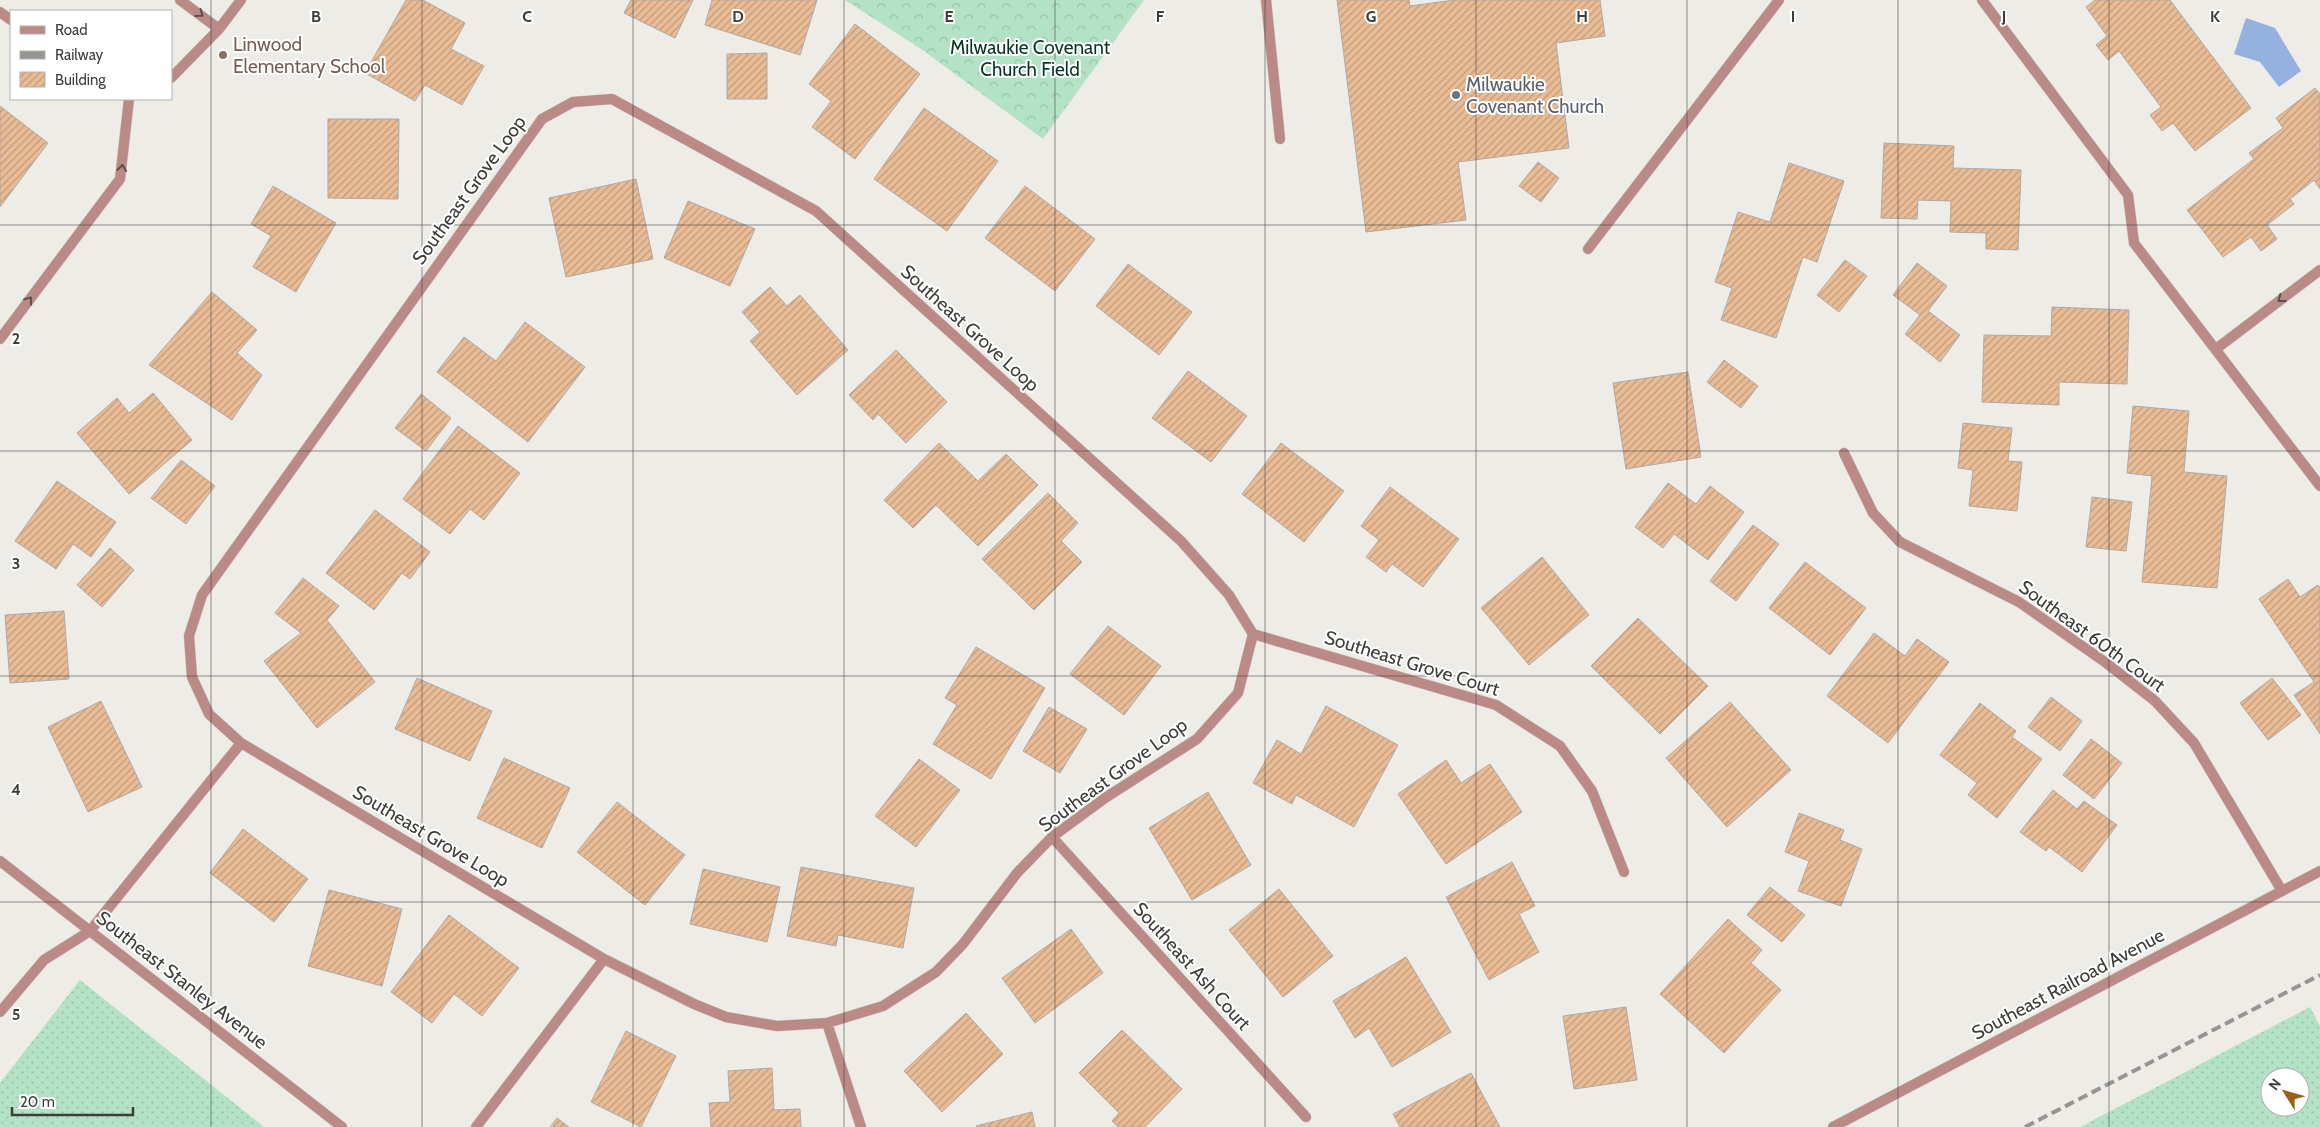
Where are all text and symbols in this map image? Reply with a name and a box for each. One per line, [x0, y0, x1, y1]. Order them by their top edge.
text: B [311, 7, 321, 26]
text: C [522, 7, 532, 26]
text: D [732, 7, 744, 26]
text: E [944, 7, 954, 26]
text: F [1156, 7, 1165, 26]
text: G [1366, 7, 1376, 26]
text: H [1576, 7, 1588, 26]
text: I [1791, 7, 1795, 26]
text: J [2001, 7, 2006, 26]
text: K [2210, 7, 2220, 26]
one-way arrow [194, 9, 203, 17]
legend [10, 10, 172, 100]
text: Road [55, 21, 88, 39]
place label: Linwood Elementary School [233, 33, 386, 78]
park label: Milwaukie Covenant Church Field [950, 36, 1111, 81]
text: Railway [55, 46, 104, 64]
marker: Linwood Elementary School [217, 49, 229, 61]
text: Building [55, 71, 106, 89]
place label: Milwaukie Covenant Church [1466, 73, 1604, 118]
marker: Milwaukie Covenant Church [1450, 89, 1462, 101]
street label: Southeast Grove Loop [407, 111, 531, 269]
one-way arrow [116, 163, 127, 171]
street label: Southeast Grove Loop [896, 260, 1044, 396]
one-way arrow [2277, 293, 2287, 302]
one-way arrow [24, 297, 32, 306]
text: 2 [12, 329, 20, 348]
text: 3 [12, 554, 20, 573]
street label: Southeast 60th Court [2014, 575, 2170, 697]
street label: Southeast Grove Court [1322, 625, 1503, 701]
street label: Southeast Grove Loop [1034, 713, 1192, 837]
text: 4 [11, 780, 21, 799]
street label: Southeast Grove Loop [349, 780, 513, 892]
street label: Southeast Ash Court [1129, 897, 1256, 1035]
street label: Southeast Stanley Avenue [92, 906, 272, 1054]
street label: Southeast Railroad Avenue [1968, 923, 2169, 1045]
text: 5 [12, 1005, 20, 1024]
north arrow [2260, 1067, 2310, 1117]
text: N [2264, 1075, 2285, 1094]
scale bar [12, 1084, 134, 1116]
text: 20 m [20, 1093, 55, 1111]

